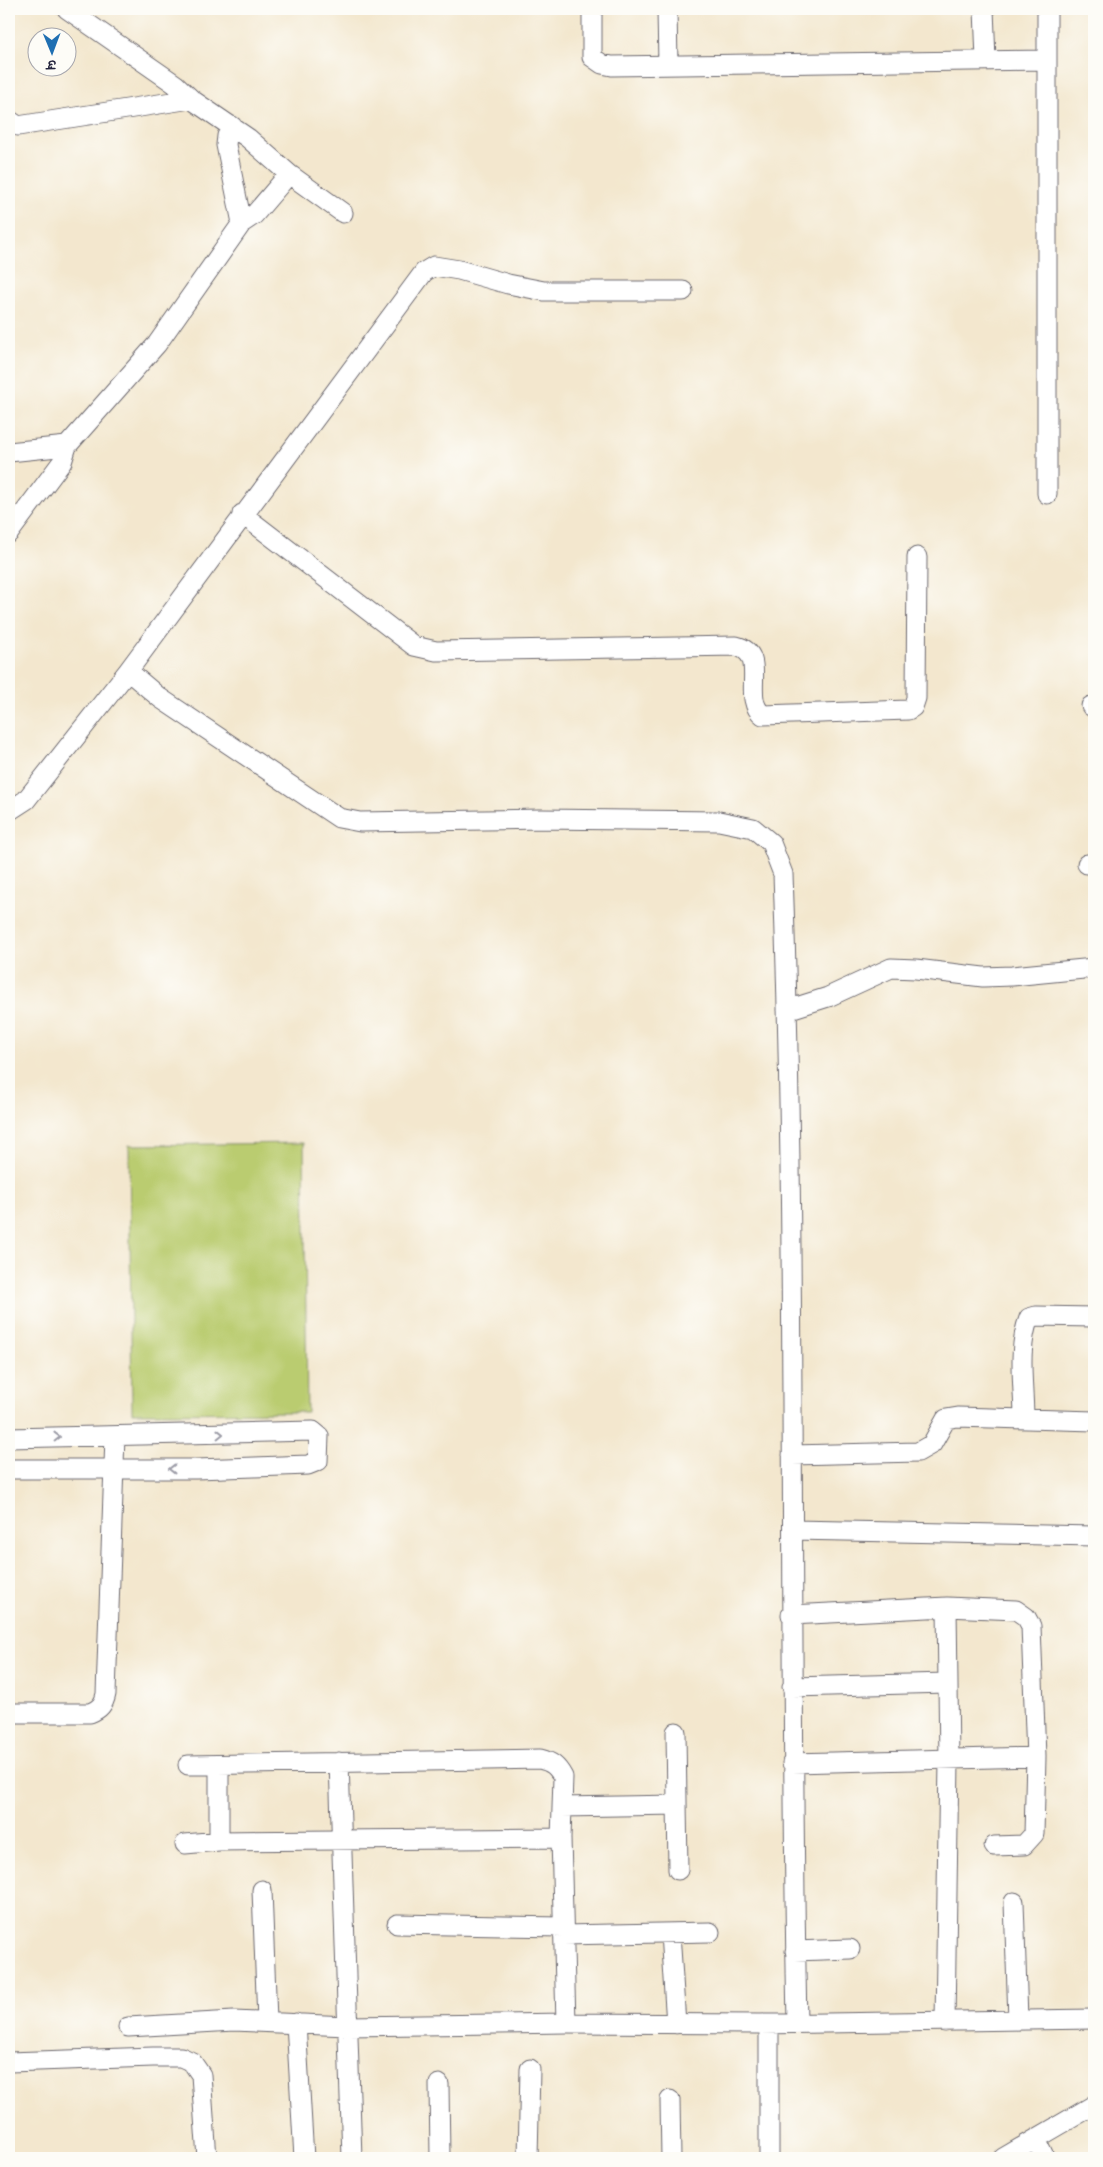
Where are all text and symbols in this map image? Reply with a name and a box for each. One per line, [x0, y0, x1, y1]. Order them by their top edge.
north arrow [28, 28, 78, 78]
text: उ [44, 53, 57, 75]
one-way arrow [216, 1429, 224, 1439]
one-way arrow [54, 1432, 62, 1442]
one-way arrow [167, 1464, 175, 1474]

